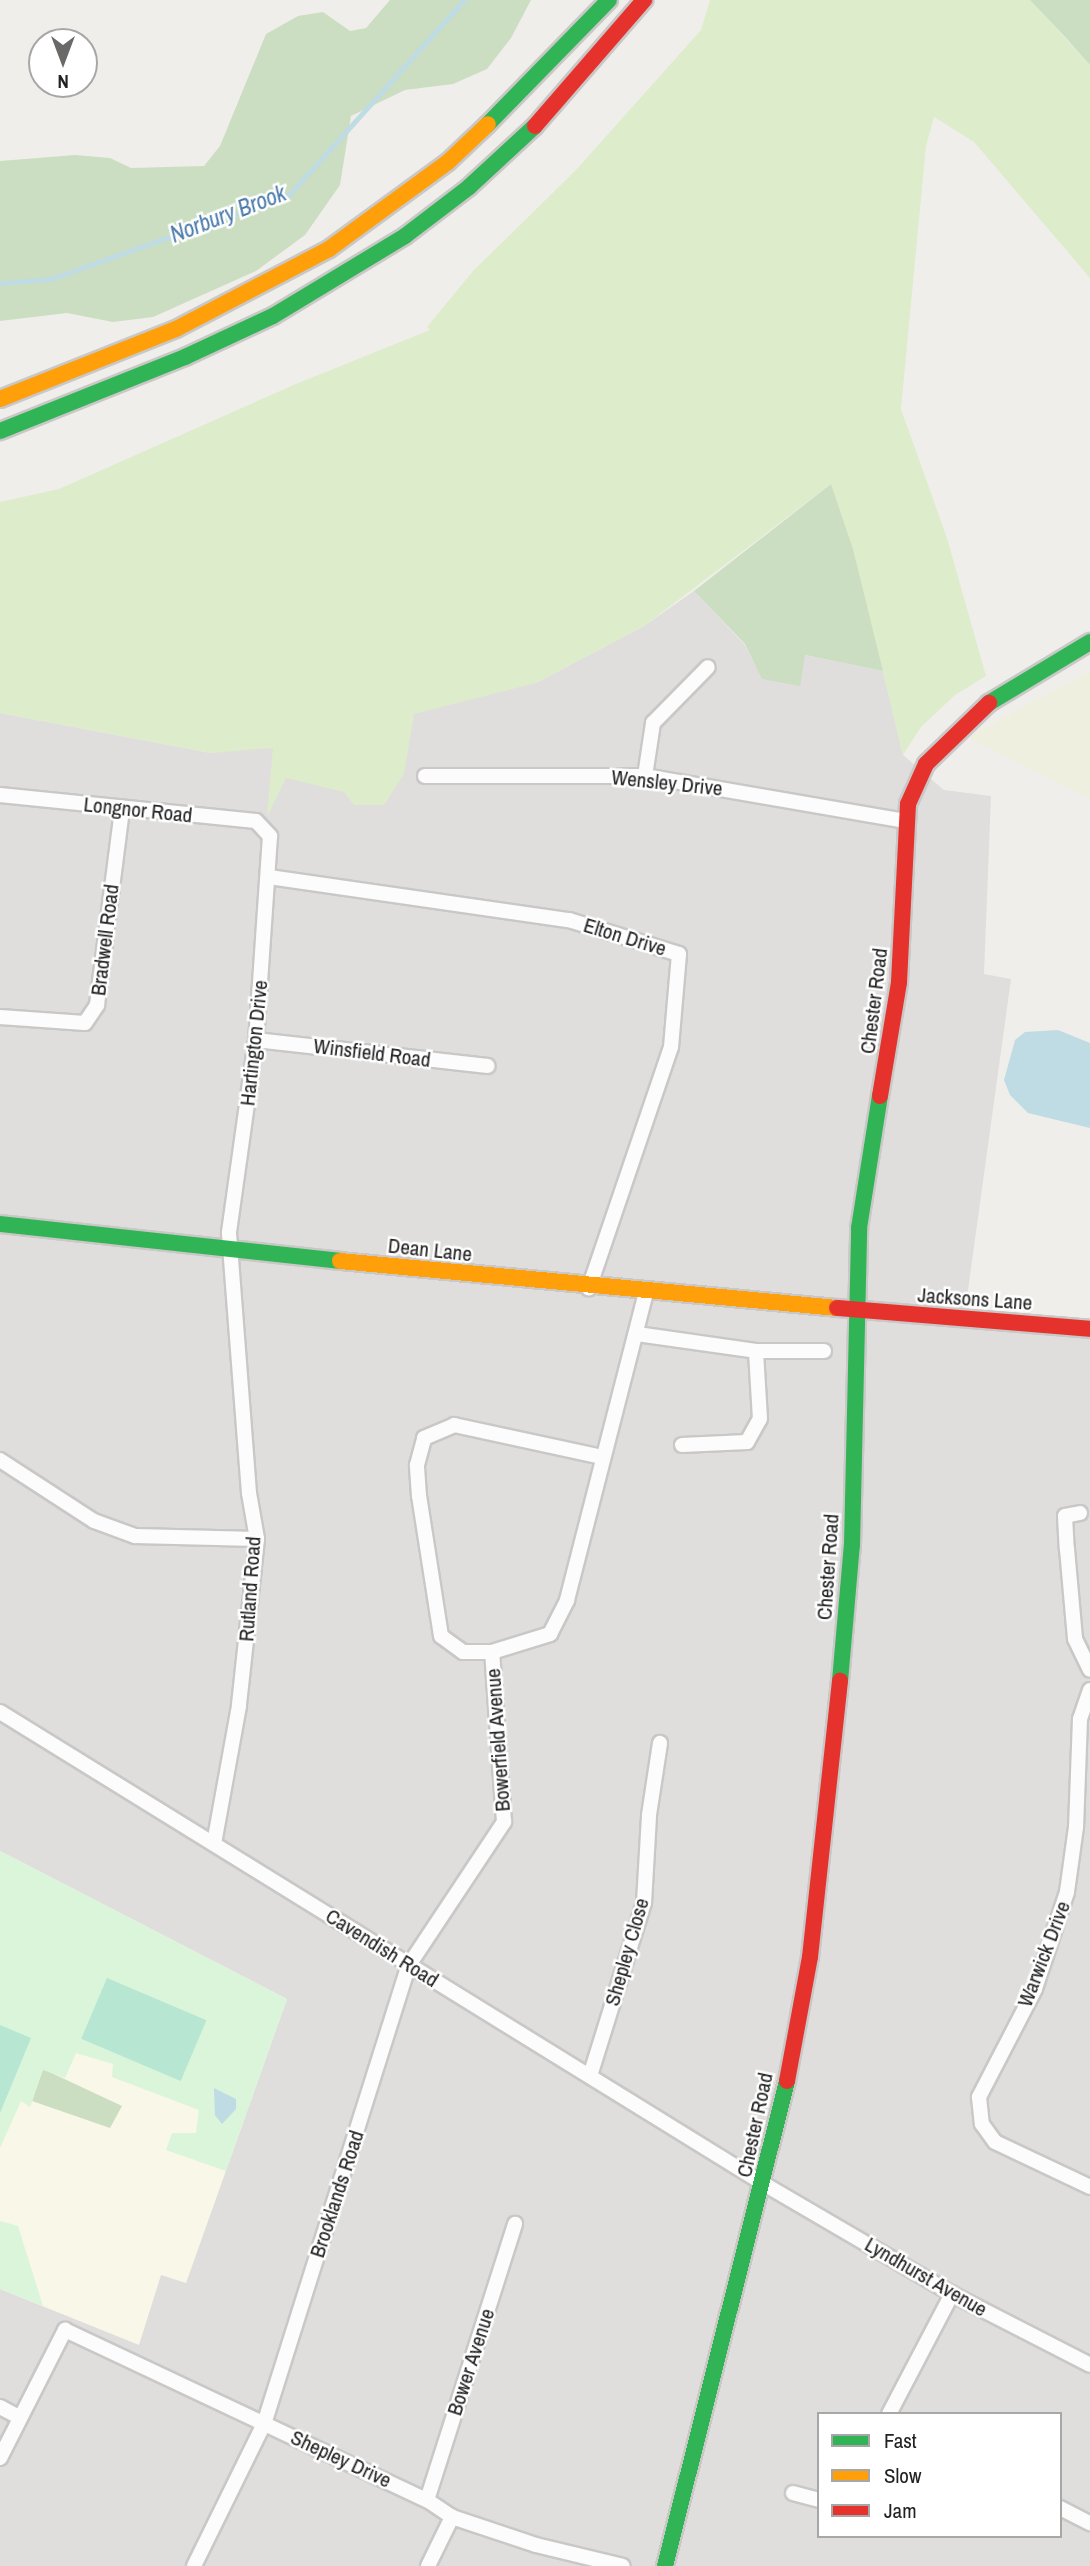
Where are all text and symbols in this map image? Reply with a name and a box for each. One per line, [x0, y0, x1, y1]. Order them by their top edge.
north arrow [28, 28, 98, 98]
text: N [57, 69, 69, 95]
water label: Norbury Brook [166, 179, 290, 249]
street label: Wensley Drive [610, 765, 724, 801]
street label: Longnor Road [82, 792, 194, 828]
street label: Bradwell Road [86, 883, 124, 997]
street label: Elton Drive [581, 912, 669, 962]
street label: Chester Road [855, 947, 893, 1055]
street label: Hartington Drive [235, 979, 273, 1107]
street label: Winsfield Road [312, 1033, 432, 1073]
street label: Dean Lane [387, 1233, 473, 1267]
street label: Jacksons Lane [917, 1282, 1033, 1316]
street label: Chester Road [812, 1513, 844, 1621]
street label: Rutland Road [234, 1536, 266, 1642]
street label: Bowerfield Avenue [480, 1667, 516, 1813]
street label: Shepley Close [600, 1895, 654, 2009]
street label: Warwick Drive [1012, 1898, 1076, 2010]
street label: Cavendish Road [321, 1903, 443, 1993]
street label: Chester Road [732, 2070, 778, 2180]
street label: Brooklands Road [305, 2127, 369, 2261]
street label: Lyndhurst Avenue [860, 2232, 992, 2322]
street label: Bower Avenue [442, 2305, 500, 2419]
legend [817, 2412, 1062, 2538]
street label: Shepley Drive [287, 2425, 395, 2493]
text: Fast [884, 2426, 917, 2455]
text: Slow [884, 2461, 921, 2490]
text: Jam [884, 2496, 917, 2525]

